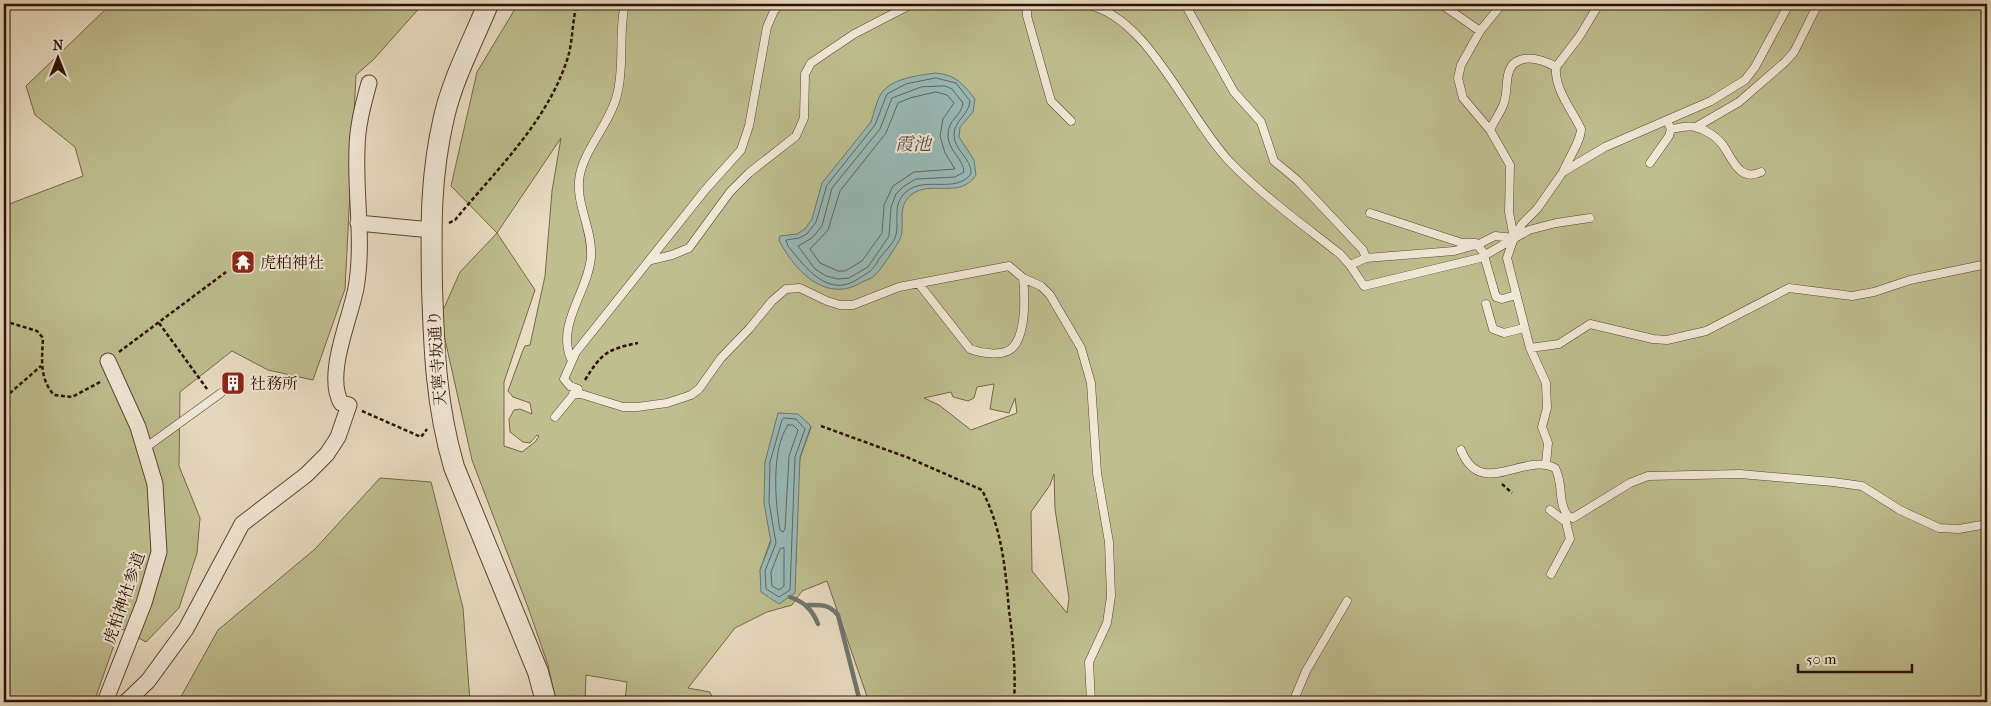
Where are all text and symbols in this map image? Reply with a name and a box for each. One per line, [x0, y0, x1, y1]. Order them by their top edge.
north arrow [32, 32, 82, 82]
text: N [53, 37, 64, 54]
water label: 霞池 [895, 134, 933, 155]
temple icon: 虎柏神社 [230, 249, 256, 275]
place label: 虎柏神社 [260, 253, 324, 272]
street label: 天寧寺坂通り [424, 309, 450, 407]
building icon: 社務所 [220, 370, 246, 396]
place label: 社務所 [250, 374, 298, 393]
street label: 虎柏神社参道 [99, 550, 149, 646]
scale bar [1798, 641, 1912, 673]
text: 50 m [1806, 650, 1837, 668]

